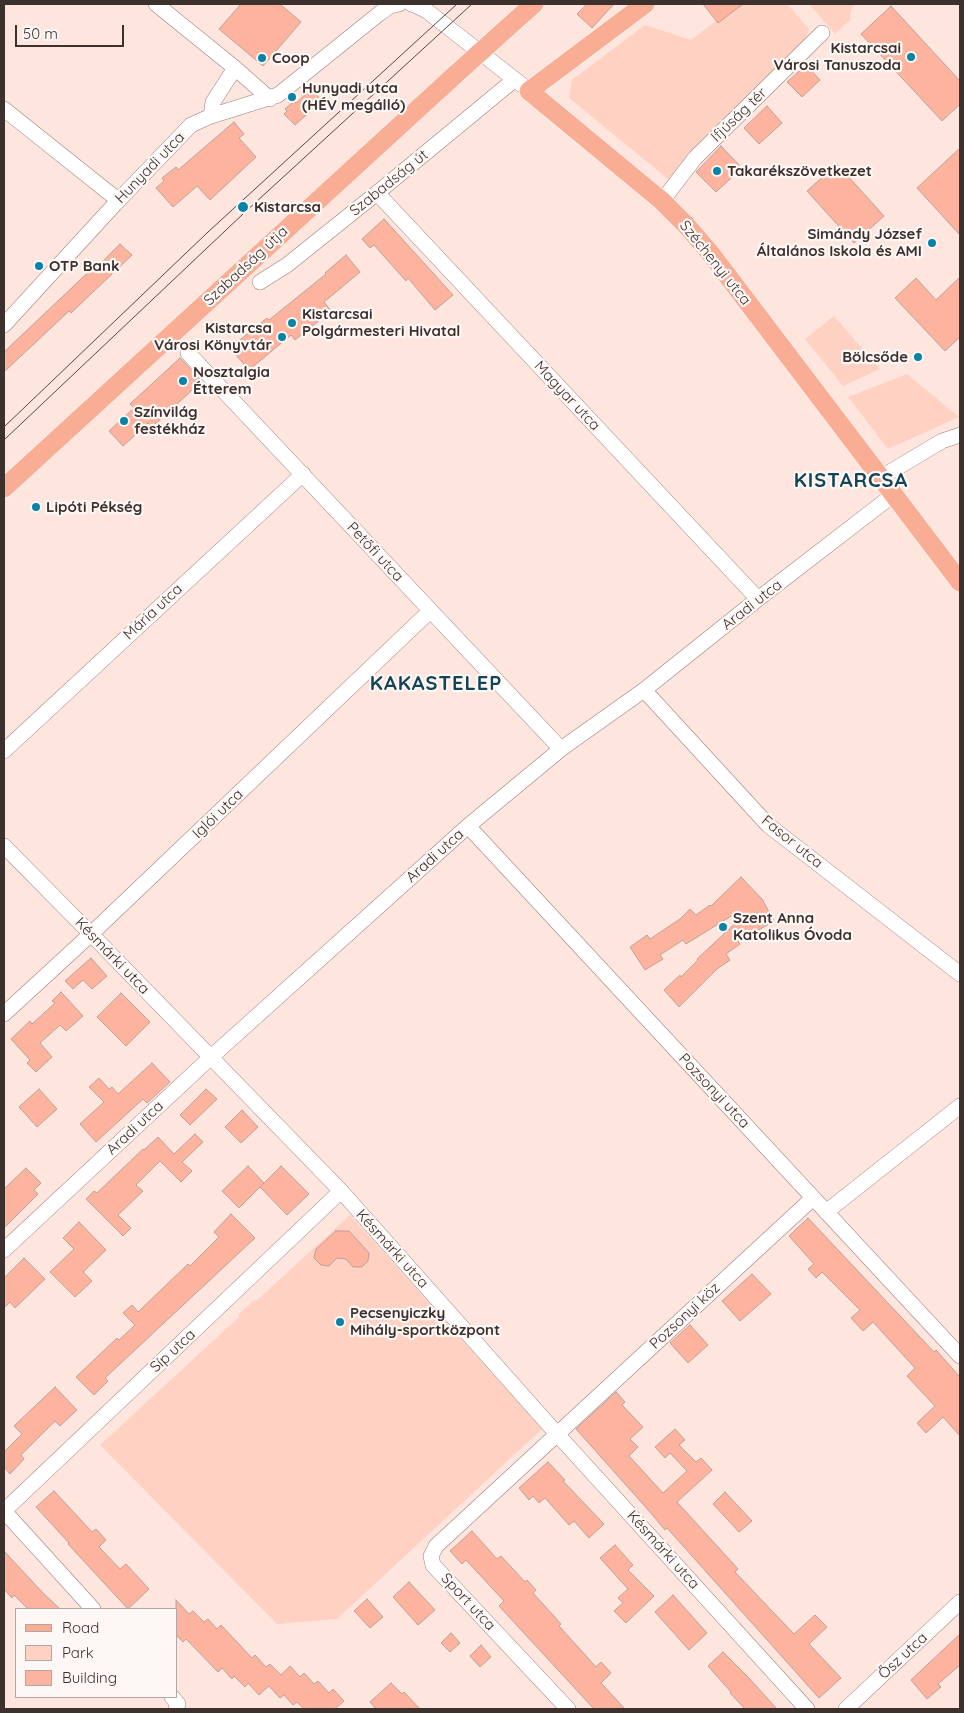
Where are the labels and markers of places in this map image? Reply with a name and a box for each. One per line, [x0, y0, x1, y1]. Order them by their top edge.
place label: Kistarcsai Városi Tanuszoda [774, 39, 901, 74]
place label: Coop [272, 49, 310, 67]
marker: Kistarcsai Városi Tanuszoda [905, 51, 917, 63]
marker: Coop [256, 52, 268, 64]
place label: Hunyadi utca (HÉV megálló) [302, 79, 405, 114]
marker: Hunyadi utca (HÉV megálló) [286, 91, 298, 103]
place label: Takarékszövetkezet [727, 162, 872, 180]
marker: Takarékszövetkezet [711, 165, 723, 177]
place label: Kistarcsa [254, 198, 321, 216]
marker: Kistarcsa [236, 200, 250, 214]
place label: Simándy József Általános Iskola és AMI [757, 225, 922, 260]
marker: Simándy József Általános Iskola és AMI [926, 237, 938, 249]
place label: OTP Bank [49, 257, 119, 275]
marker: OTP Bank [33, 260, 45, 272]
place label: Kistarcsai Polgármesteri Hivatal [302, 305, 460, 340]
marker: Kistarcsai Polgármesteri Hivatal [286, 317, 298, 329]
place label: Kistarcsa Városi Könyvtár [154, 319, 272, 354]
marker: Kistarcsa Városi Könyvtár [276, 331, 288, 343]
place label: Bölcsőde [842, 348, 908, 366]
marker: Bölcsőde [912, 351, 924, 363]
place label: Nosztalgia Étterem [193, 363, 270, 398]
marker: Nosztalgia Étterem [177, 375, 189, 387]
place label: Színvilág festékház [134, 403, 205, 438]
marker: Színvilág festékház [118, 415, 130, 427]
place label: Lipóti Pékség [46, 498, 142, 516]
marker: Lipóti Pékség [30, 501, 42, 513]
place label: Szent Anna Katolikus Óvoda [733, 909, 852, 944]
marker: Szent Anna Katolikus Óvoda [717, 921, 729, 933]
place label: Pecsenyiczky Mihály-sportközpont [350, 1304, 500, 1339]
marker: Pecsenyiczky Mihály-sportközpont [334, 1316, 346, 1328]

